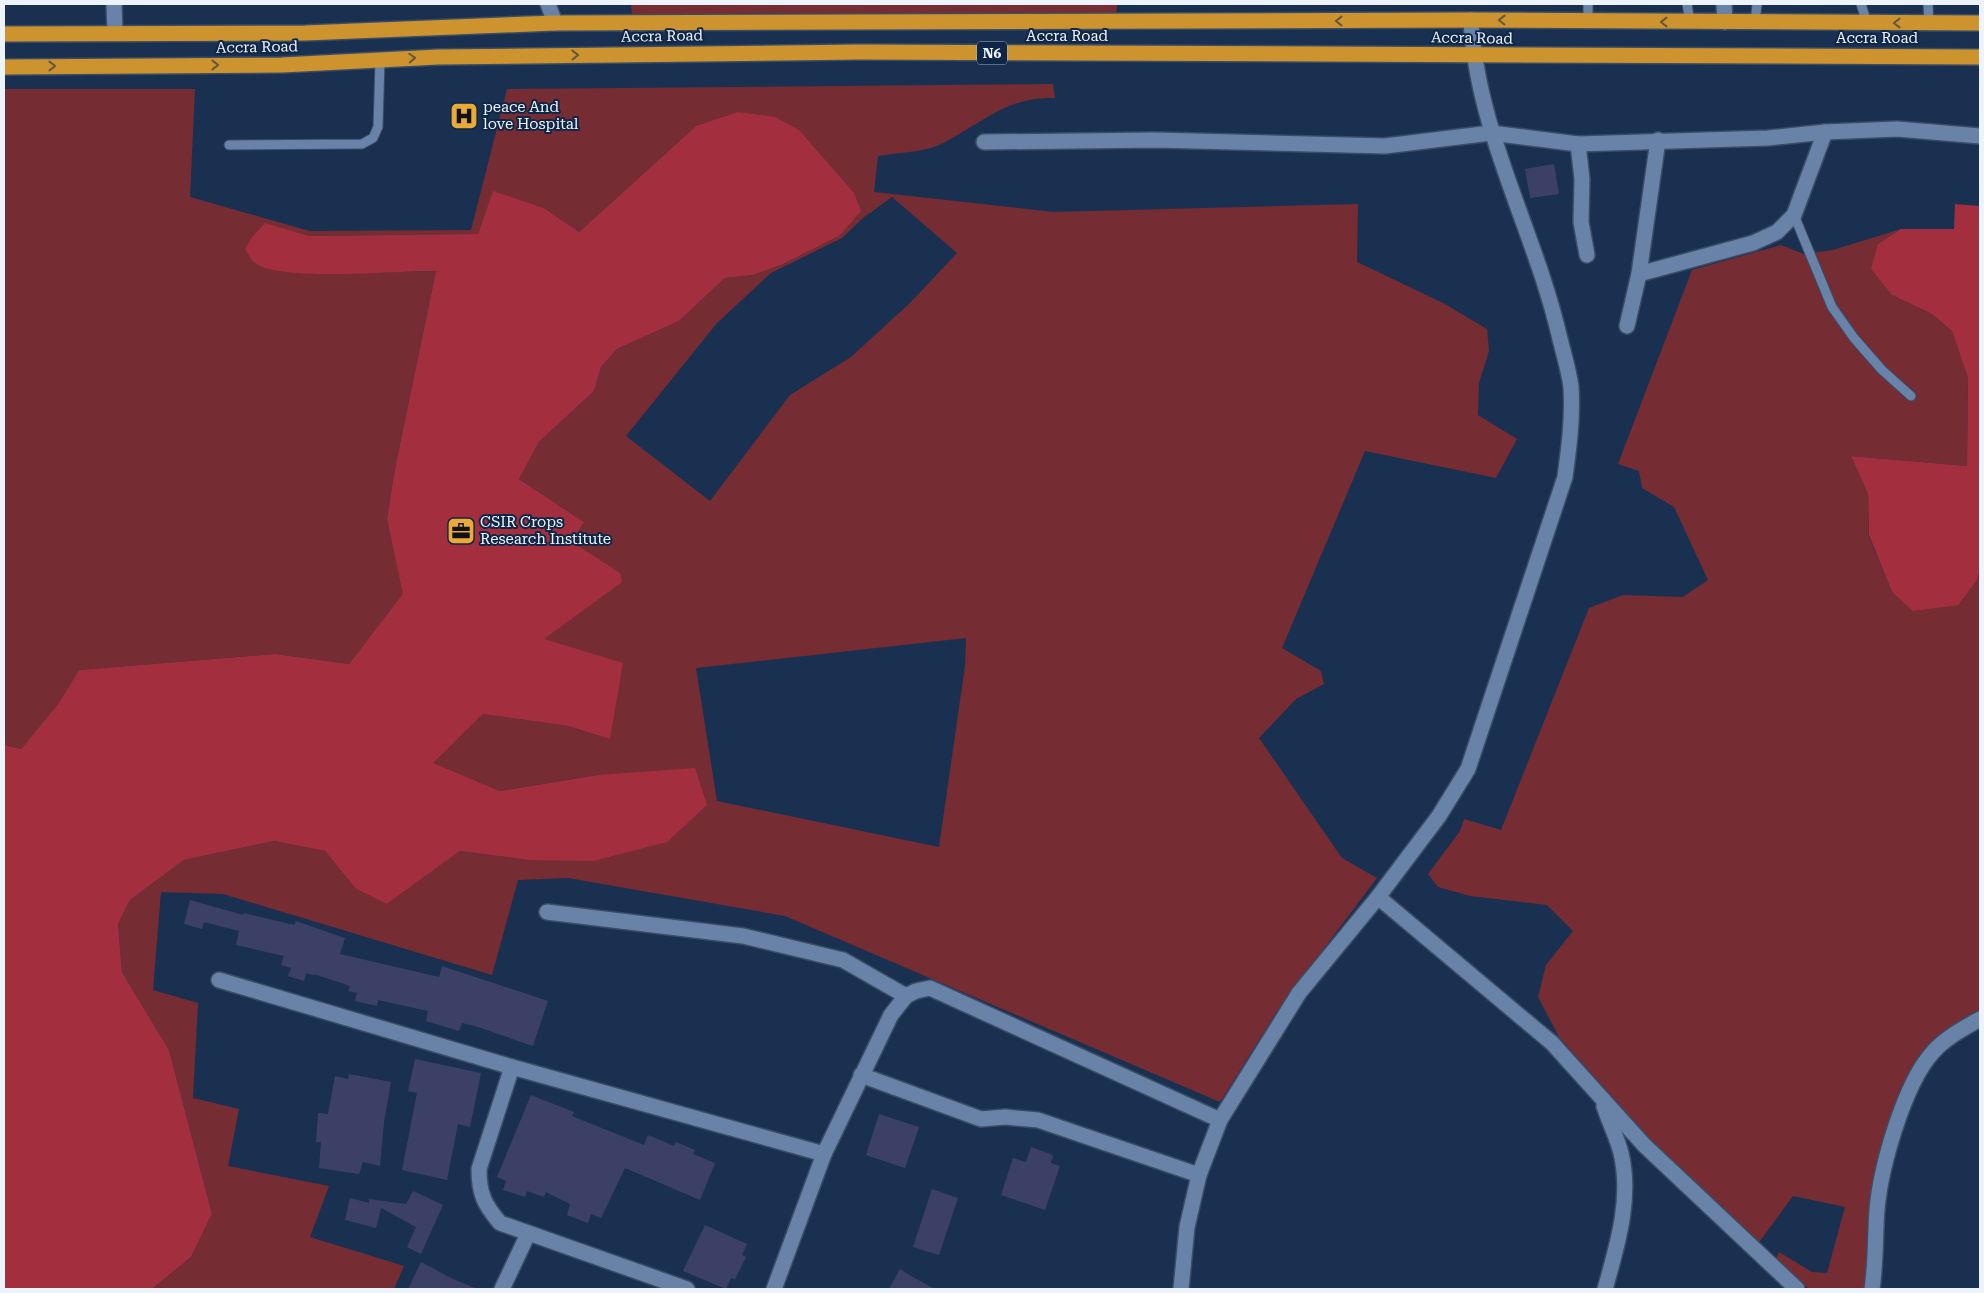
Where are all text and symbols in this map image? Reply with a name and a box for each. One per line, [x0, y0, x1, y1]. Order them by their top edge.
one-way arrow [1497, 15, 1505, 25]
one-way arrow [1335, 16, 1342, 26]
one-way arrow [1660, 17, 1668, 27]
one-way arrow [1892, 18, 1900, 28]
street label: Accra Road [621, 26, 704, 46]
street label: Accra Road [1026, 27, 1108, 45]
street label: Accra Road [1431, 28, 1514, 48]
street label: Accra Road [1836, 29, 1918, 47]
street label: Accra Road [216, 37, 299, 57]
road number: N6 [977, 42, 1007, 64]
one-way arrow [572, 50, 579, 60]
one-way arrow [409, 53, 417, 64]
one-way arrow [212, 60, 219, 70]
one-way arrow [49, 61, 57, 71]
place label: peace And love Hospital [483, 98, 579, 133]
hospital icon: peace And love Hospital [449, 101, 479, 131]
place label: CSIR Crops Research Institute [480, 513, 611, 548]
office icon: CSIR Crops Research Institute [446, 516, 476, 546]

